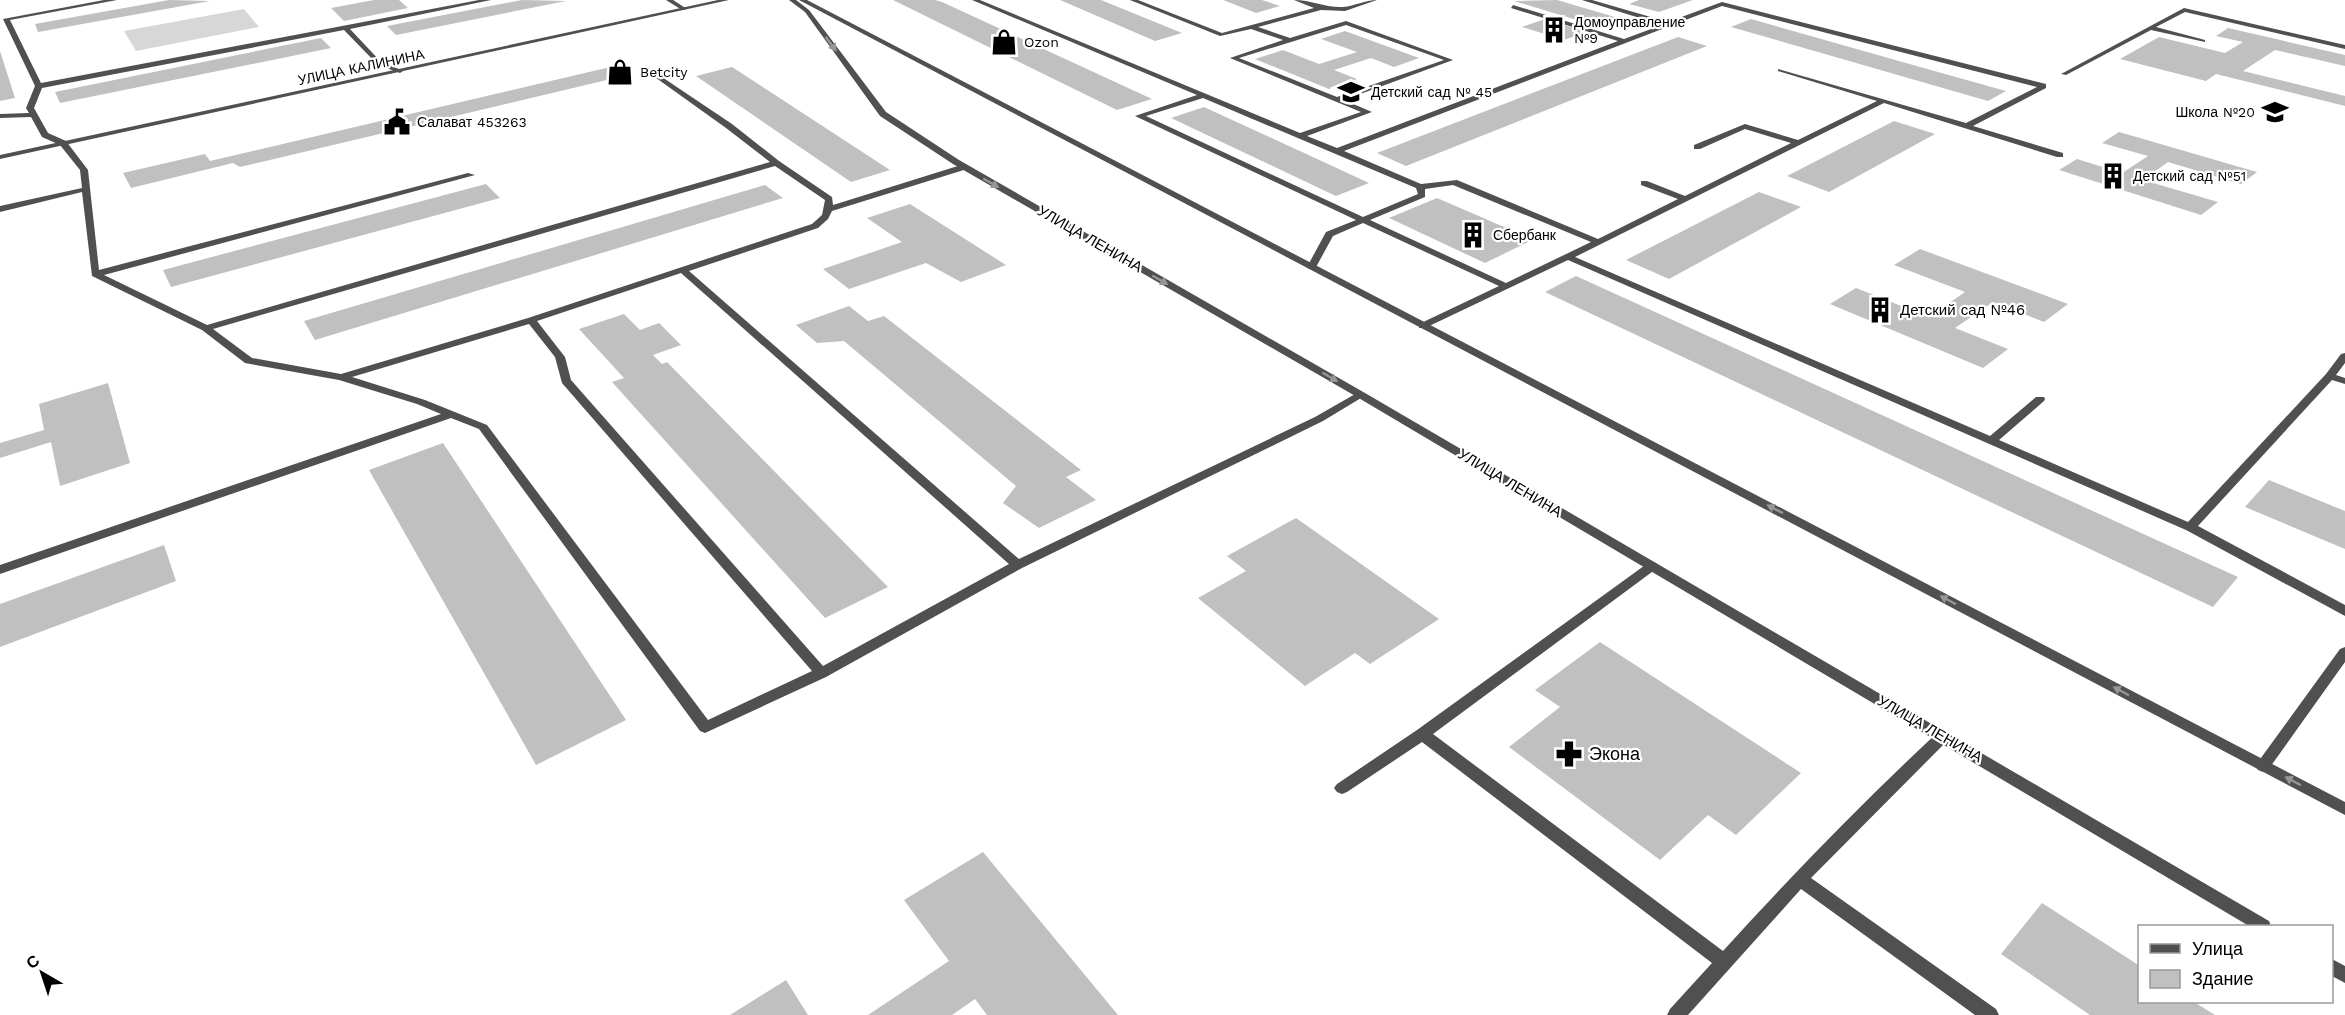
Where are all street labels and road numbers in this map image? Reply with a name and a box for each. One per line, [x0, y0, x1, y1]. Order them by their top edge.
street label: УЛИЦА КАЛИНИНА [296, 46, 426, 88]
street label: УЛИЦА ЛЕНИНА [1034, 202, 1146, 276]
street label: УЛИЦА ЛЕНИНА [1455, 445, 1565, 521]
street label: УЛИЦА ЛЕНИНА [1874, 692, 1986, 766]

